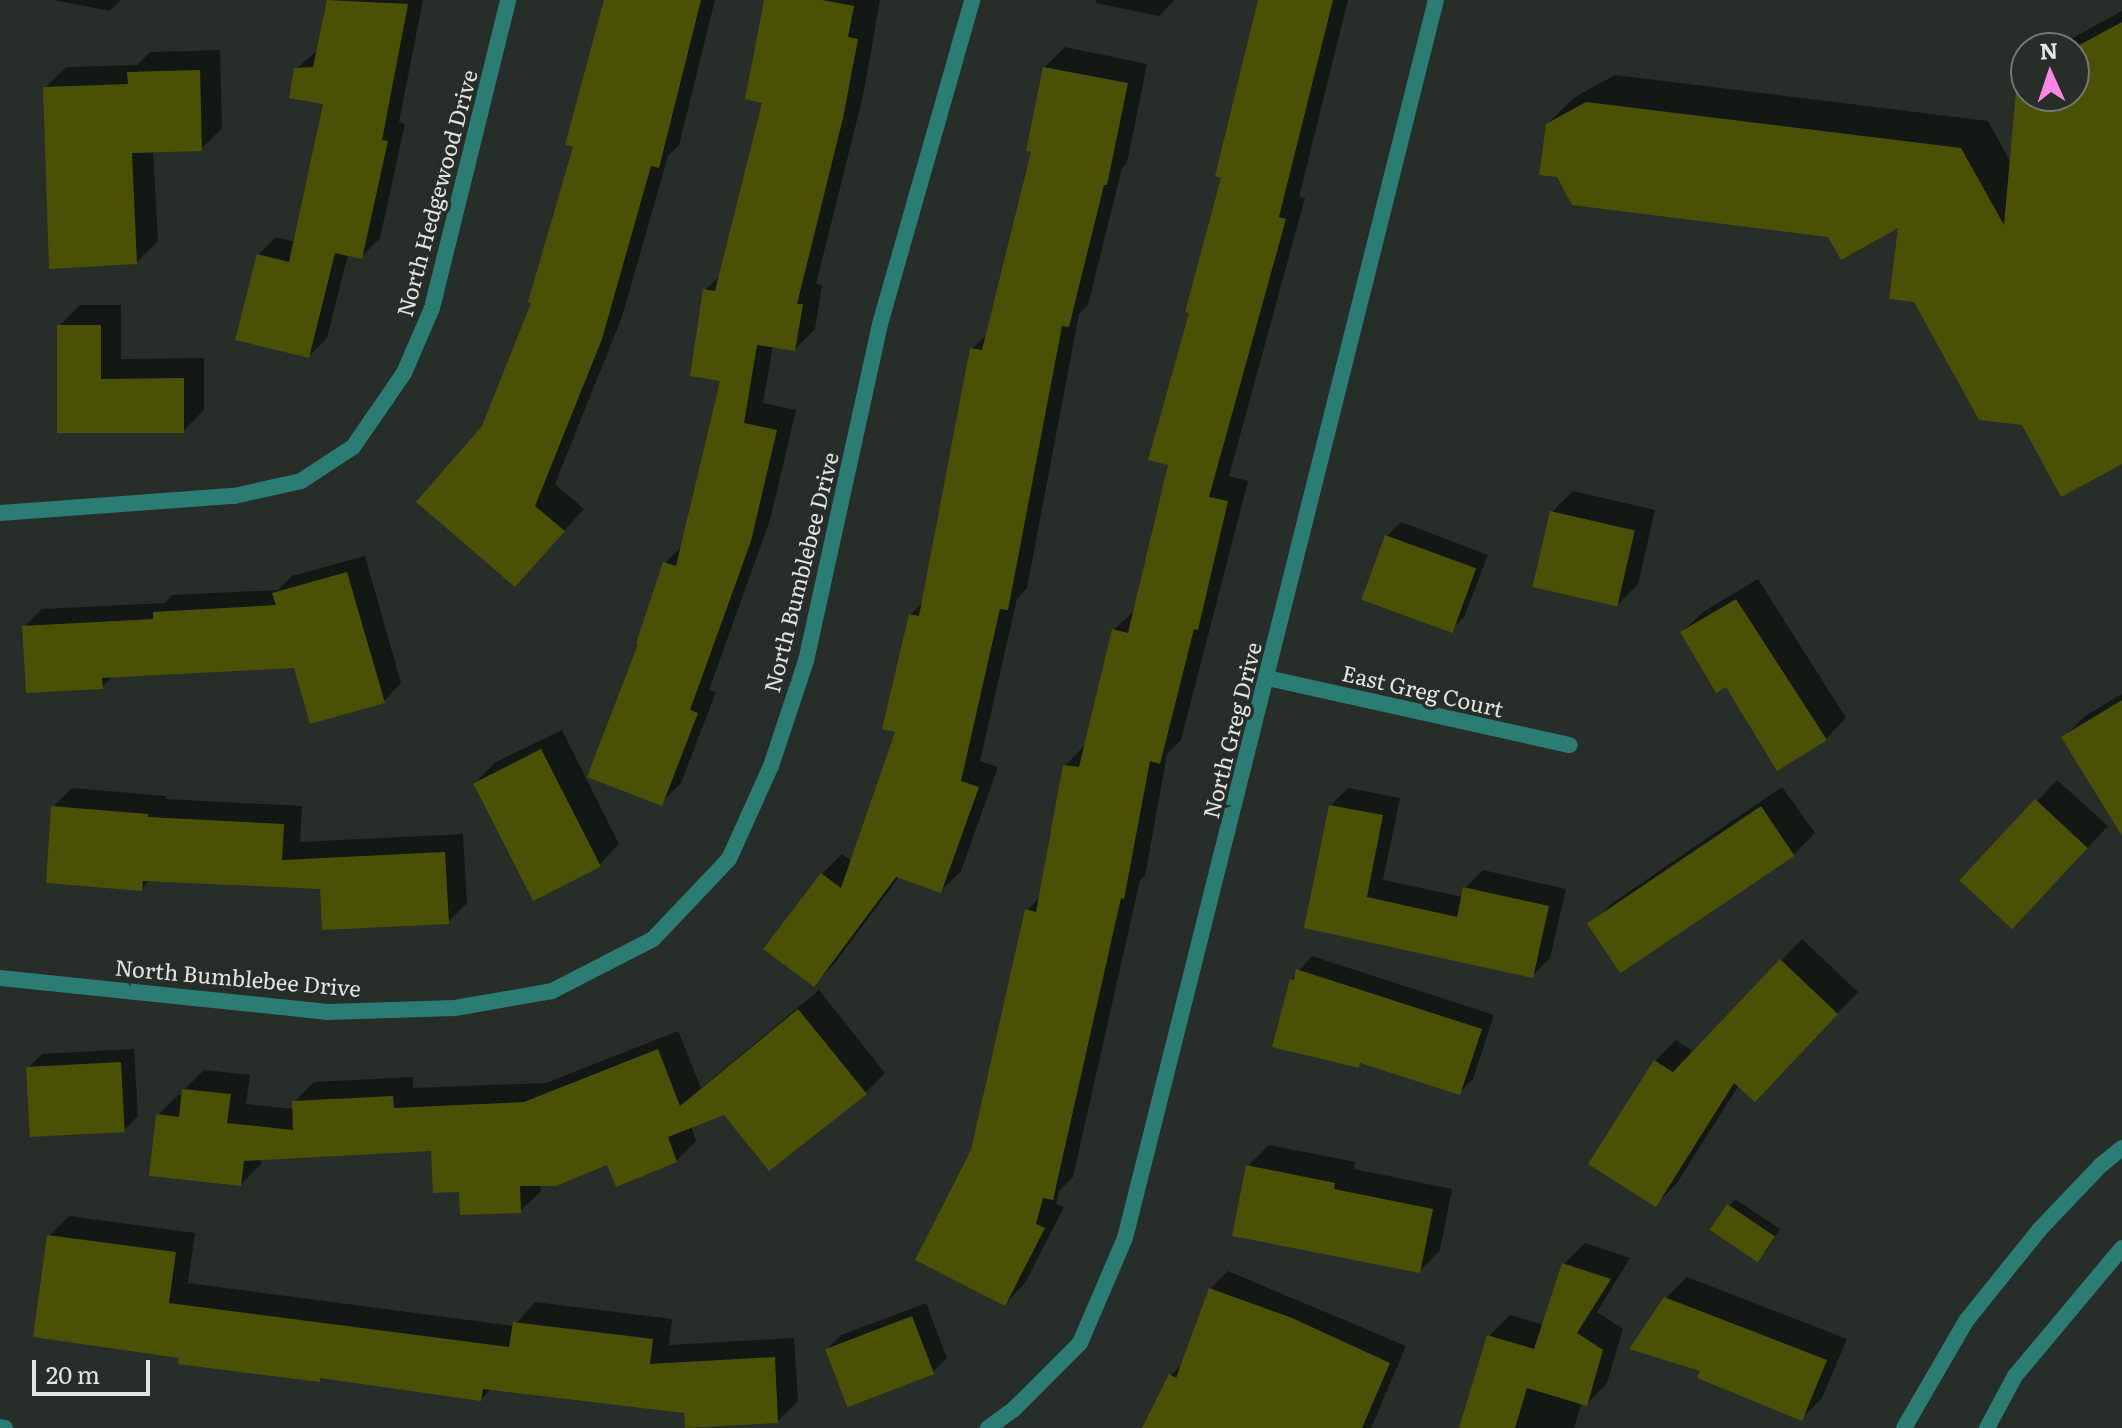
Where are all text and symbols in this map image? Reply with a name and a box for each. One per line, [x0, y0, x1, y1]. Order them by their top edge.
north arrow [2010, 32, 2090, 112]
text: N [2039, 33, 2059, 66]
street label: North Hedgewood Drive [390, 67, 482, 319]
street label: North Bumblebee Drive [757, 449, 843, 695]
street label: North Greg Drive [1196, 639, 1266, 821]
street label: East Greg Court [1340, 659, 1506, 721]
street label: North Bumblebee Drive [114, 953, 362, 1001]
scale bar [36, 1344, 154, 1394]
text: 20 m [46, 1356, 100, 1391]

